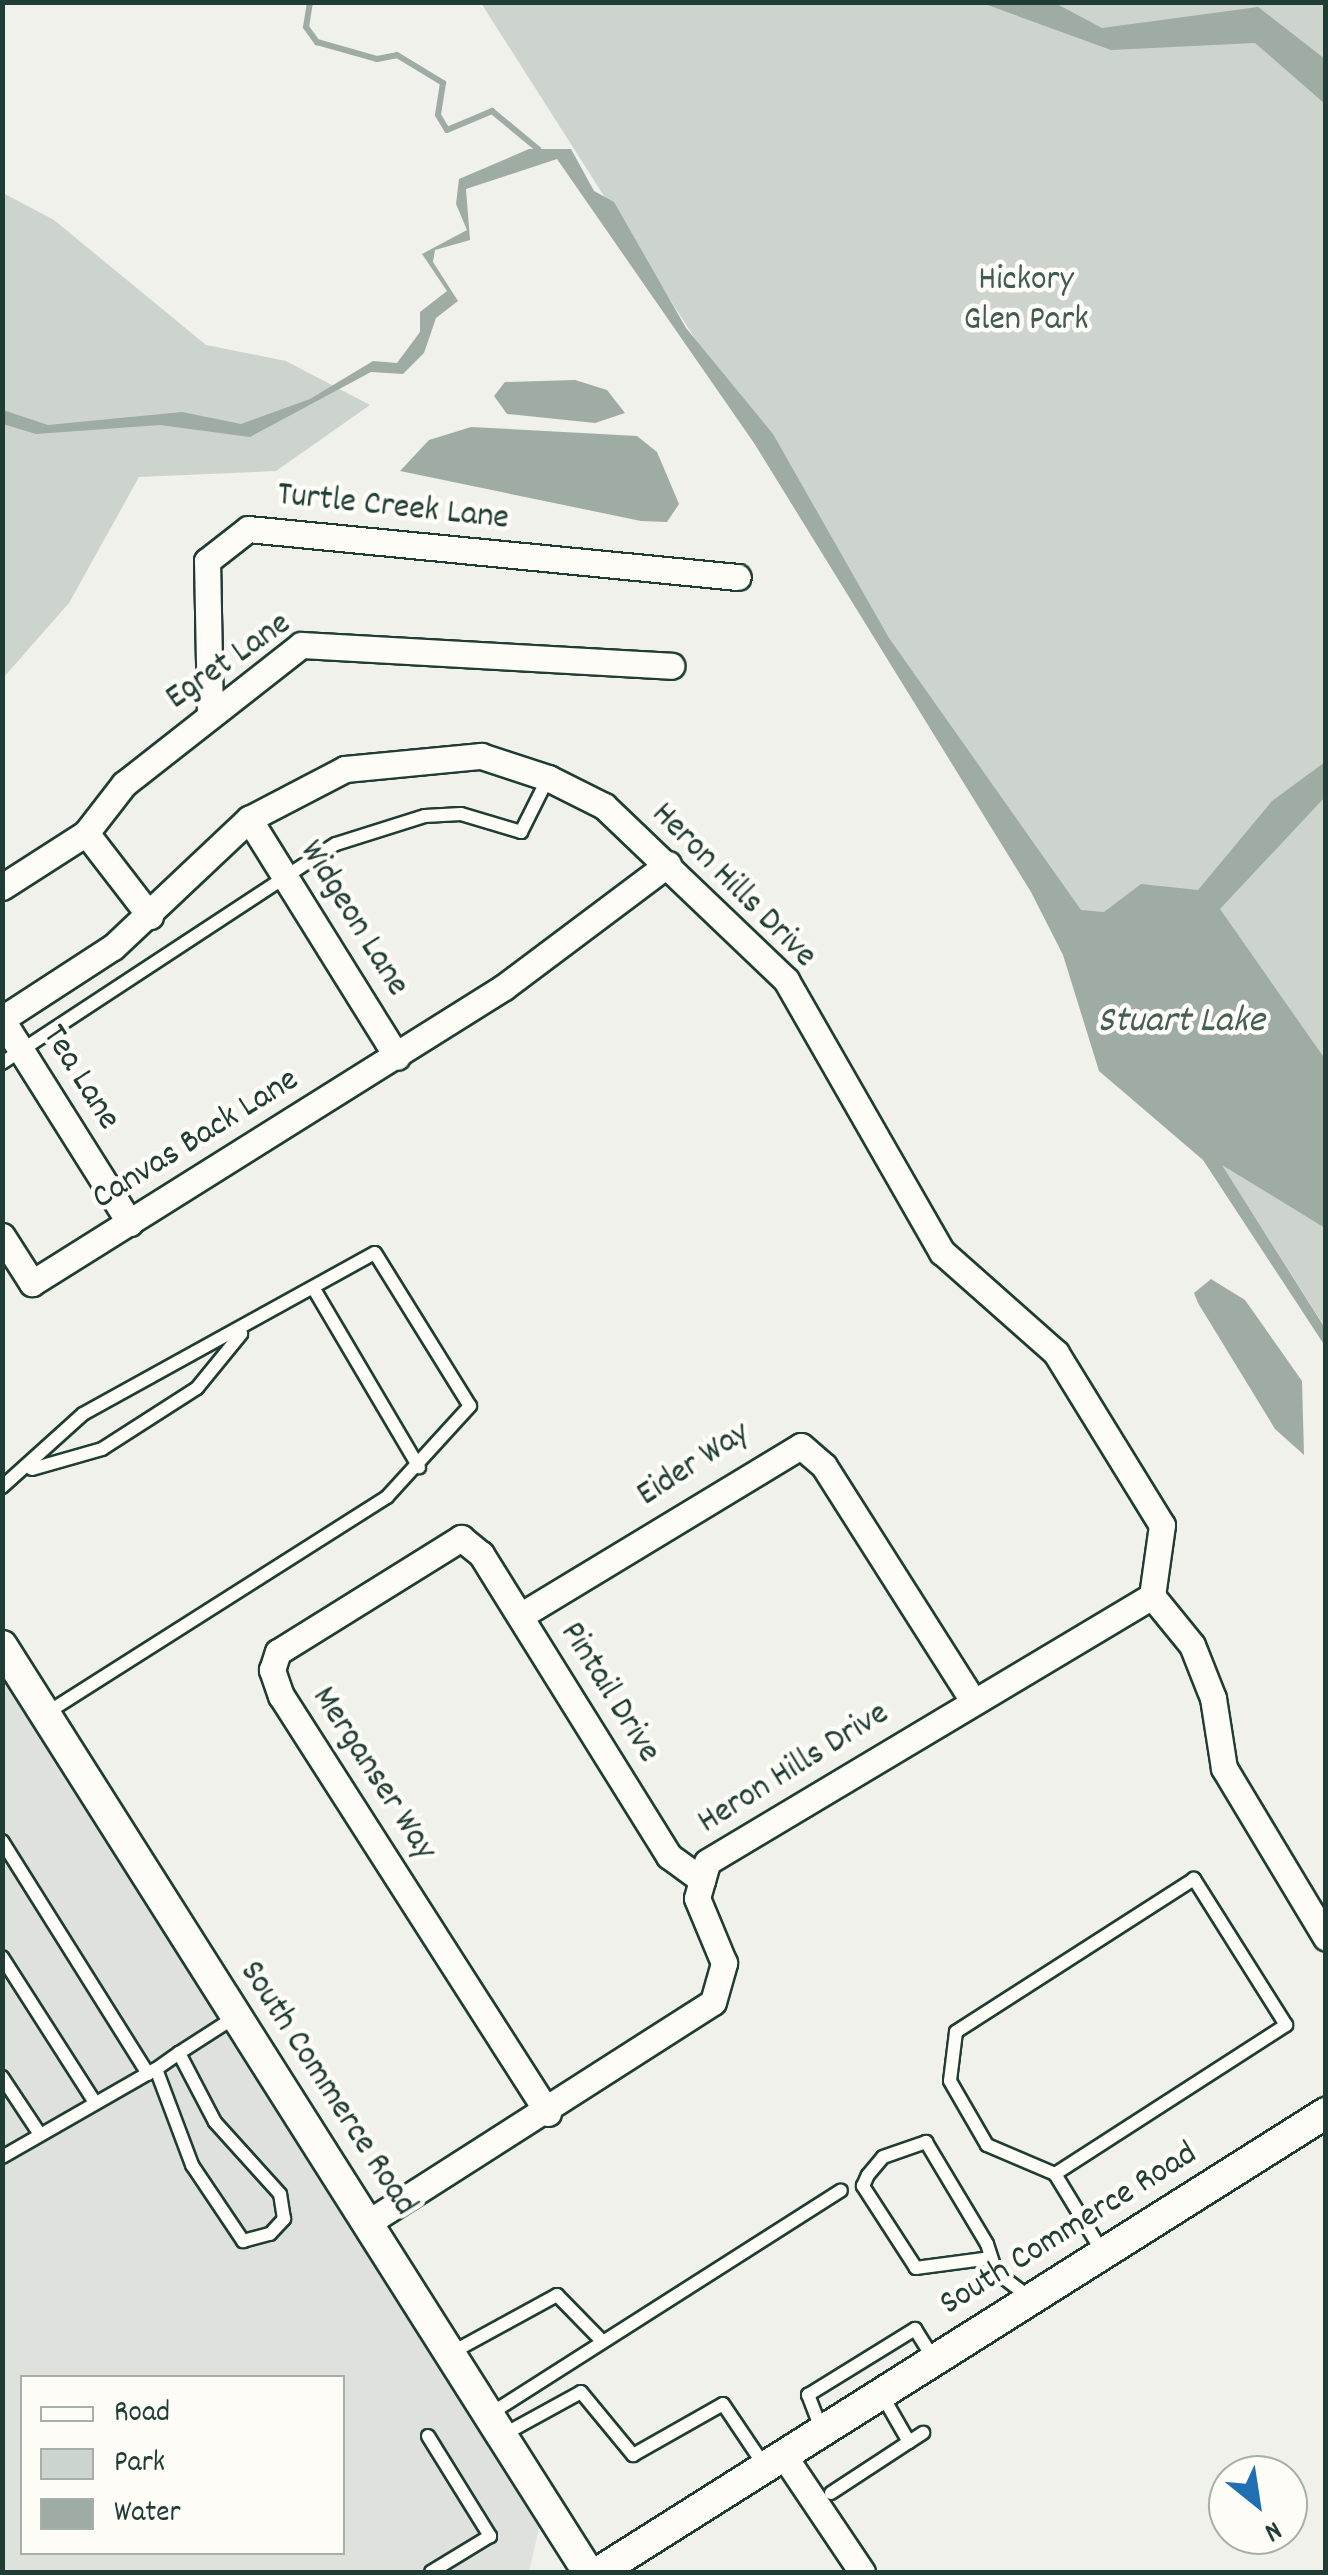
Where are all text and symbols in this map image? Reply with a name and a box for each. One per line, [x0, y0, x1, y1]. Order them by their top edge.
park label: Hickory Glen Park [963, 260, 1089, 342]
street label: Turtle Creek Lane [275, 475, 511, 541]
street label: Egret Lane [158, 604, 300, 720]
street label: Heron Hills Drive [641, 794, 825, 978]
street label: Widgeon Lane [289, 833, 417, 1005]
water label: Stuart Lake [1097, 1000, 1265, 1046]
street label: Tea Lane [31, 1018, 129, 1138]
street label: Canvas Back Lane [85, 1060, 307, 1220]
street label: Eider Way [630, 1413, 758, 1517]
street label: Pintail Drive [549, 1615, 669, 1771]
street label: Merganser Way [301, 1679, 445, 1869]
street label: Heron Hills Drive [691, 1694, 897, 1844]
street label: South Commerce Road [229, 1954, 425, 2224]
street label: South Commerce Road [933, 2134, 1205, 2326]
legend [20, 2375, 345, 2555]
text: Road [114, 2393, 170, 2436]
text: Park [114, 2443, 165, 2486]
north arrow [1208, 2455, 1308, 2555]
text: Water [114, 2493, 181, 2536]
text: N [1256, 2508, 1288, 2550]

